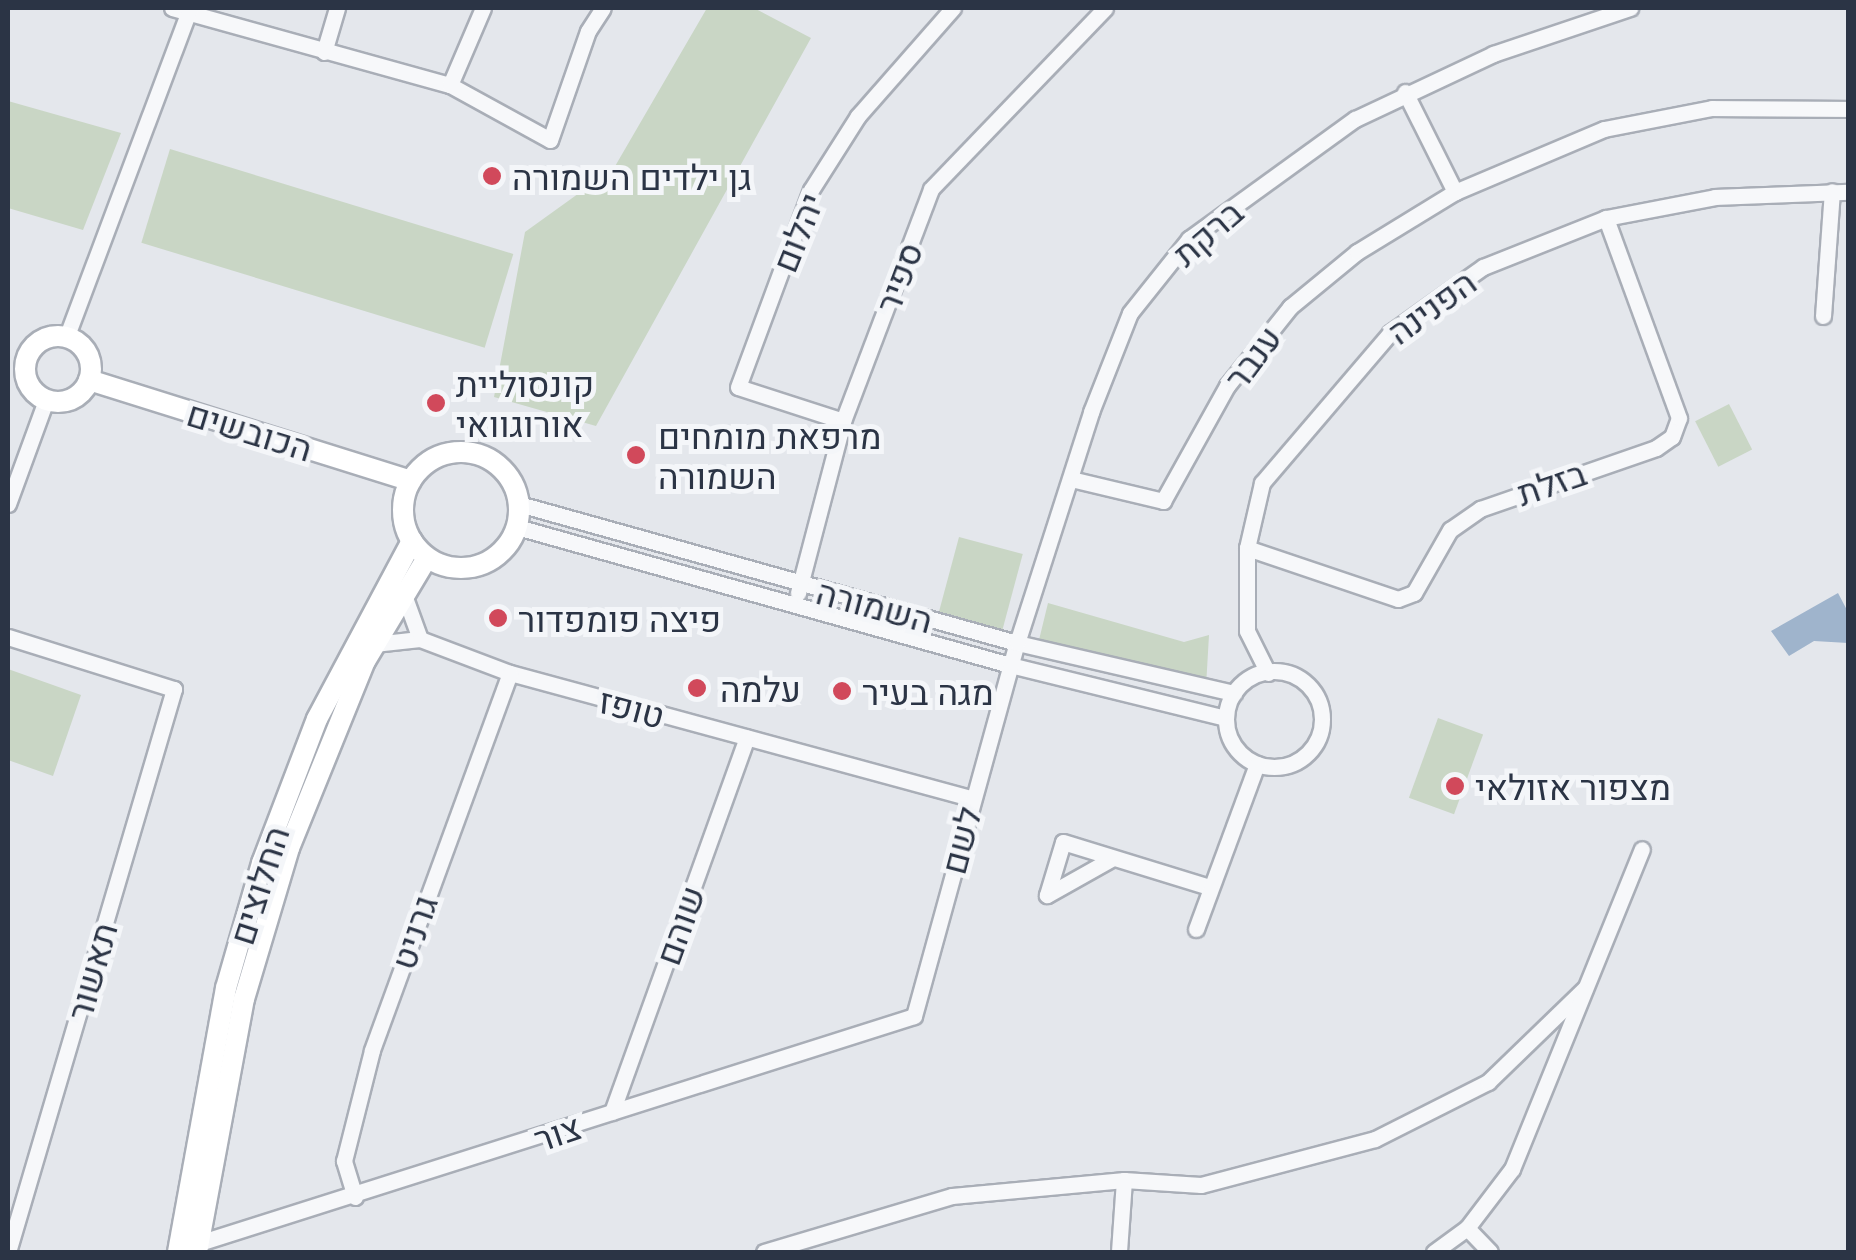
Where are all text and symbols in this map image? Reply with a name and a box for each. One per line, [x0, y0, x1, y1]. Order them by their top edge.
place label: גן ילדים השמורה [512, 155, 752, 197]
marker: גן ילדים השמורה [481, 165, 503, 187]
street label: יהלום [762, 186, 832, 278]
street label: ברקת [1163, 190, 1251, 274]
street label: ספיר [865, 236, 931, 318]
street label: הפנינה [1379, 260, 1483, 352]
street label: ענבר [1215, 317, 1289, 397]
place label: קונסוליית אורוגוואי [456, 362, 594, 444]
street label: הכובשים [182, 391, 318, 469]
marker: קונסוליית אורוגוואי [425, 392, 447, 414]
place label: מרפאת מומחים השמורה [658, 414, 881, 496]
marker: מרפאת מומחים השמורה [623, 442, 649, 468]
street label: בזלת [1511, 451, 1591, 513]
street label: השמורה [812, 569, 938, 641]
place label: פיצה פומפדור [518, 597, 721, 639]
marker: פיצה פומפדור [487, 607, 509, 629]
place label: עלמה [720, 667, 801, 709]
place label: מגה בעיר [862, 670, 994, 712]
marker: עלמה [684, 675, 710, 701]
street label: טופז [595, 678, 669, 736]
marker: מגה בעיר [831, 680, 853, 702]
place label: מצפור אזולאי [1475, 765, 1671, 807]
marker: מצפור אזולאי [1444, 775, 1466, 797]
street label: לשם [931, 802, 989, 878]
street label: החלוצים [219, 820, 297, 950]
street label: שוהם [645, 880, 713, 970]
street label: גרניט [381, 889, 445, 975]
street label: תאשור [57, 917, 125, 1025]
street label: צור [528, 1105, 586, 1159]

